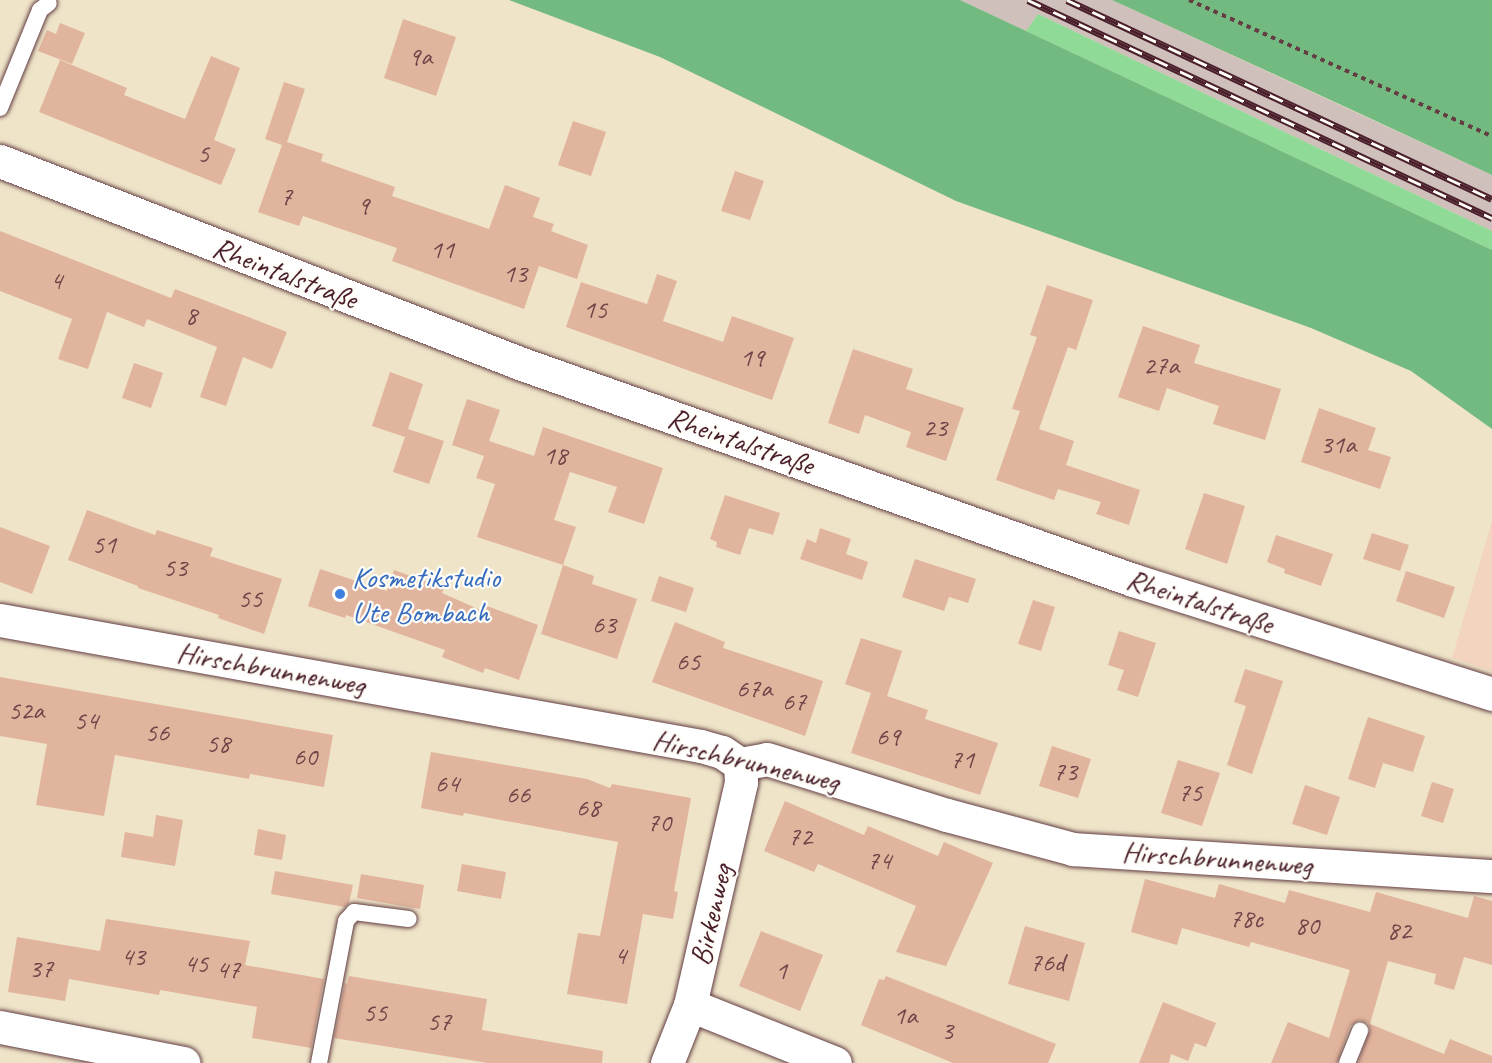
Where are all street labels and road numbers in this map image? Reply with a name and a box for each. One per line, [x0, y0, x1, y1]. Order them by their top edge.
street label: Rheintalstraße [208, 229, 362, 317]
street label: Rheintalstraße [663, 399, 819, 483]
street label: Rheintalstraße [1122, 560, 1278, 642]
street label: Hirschbrunnenweg [174, 634, 368, 702]
street label: Hirschbrunnenweg [649, 721, 843, 799]
street label: Hirschbrunnenweg [1121, 833, 1313, 883]
street label: Birkenweg [682, 861, 740, 969]

